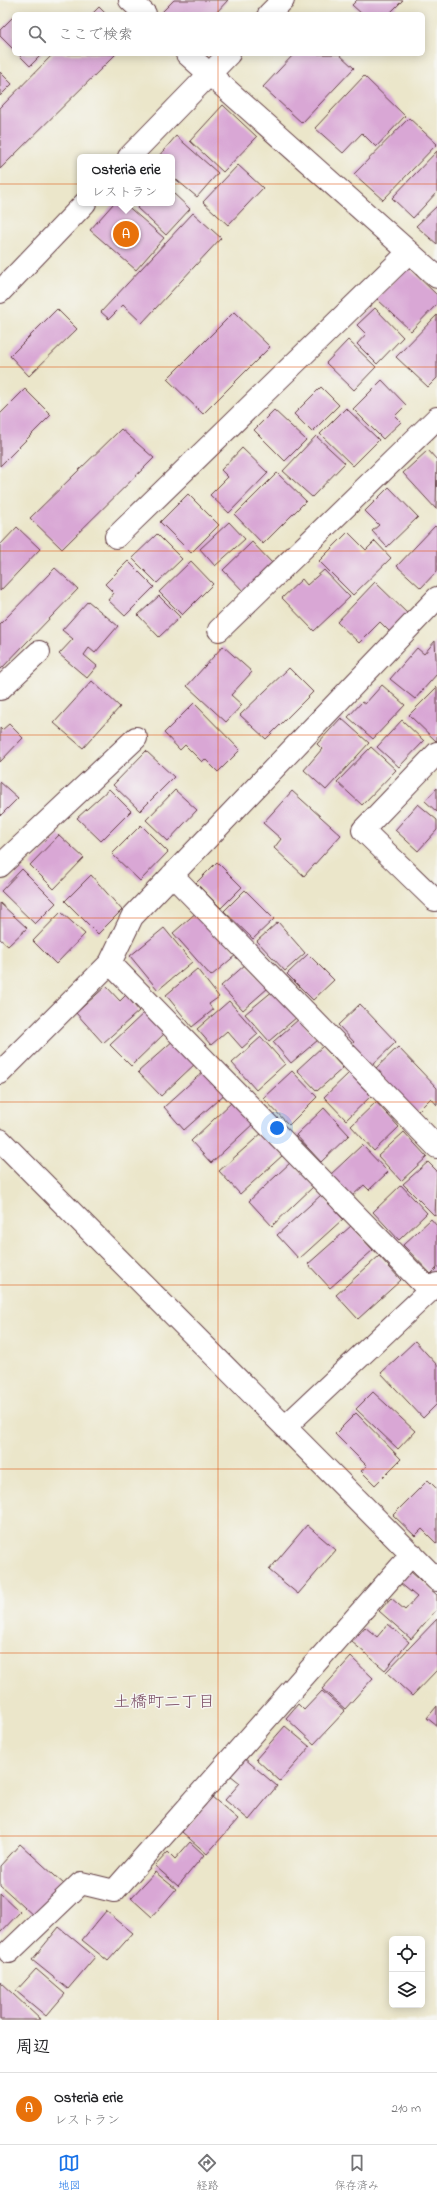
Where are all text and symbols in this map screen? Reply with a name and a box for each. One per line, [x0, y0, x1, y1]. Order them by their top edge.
search box [12, 12, 425, 56]
icon: search [26, 23, 48, 45]
text: ここで検索 [58, 24, 133, 46]
popup [77, 154, 175, 206]
text: Osteria erie [91, 159, 161, 181]
text: レストラン [91, 183, 157, 202]
pin: A [113, 219, 139, 249]
your location [267, 1118, 287, 1138]
district label: 土橋町二丁目 [113, 1690, 215, 1715]
map controls [389, 1936, 425, 2008]
button: locate [389, 1936, 425, 1972]
button: layers [389, 1972, 425, 2008]
text: 周辺 [16, 2035, 50, 2060]
text: Osteria erie [54, 2087, 123, 2109]
text: A [25, 2099, 33, 2118]
text: 210 m [391, 2099, 421, 2118]
text: レストラン [54, 2111, 120, 2130]
tab: 地図 [58, 2152, 80, 2194]
tab: 経路 [196, 2152, 218, 2194]
tab: 保存済み [335, 2152, 379, 2194]

